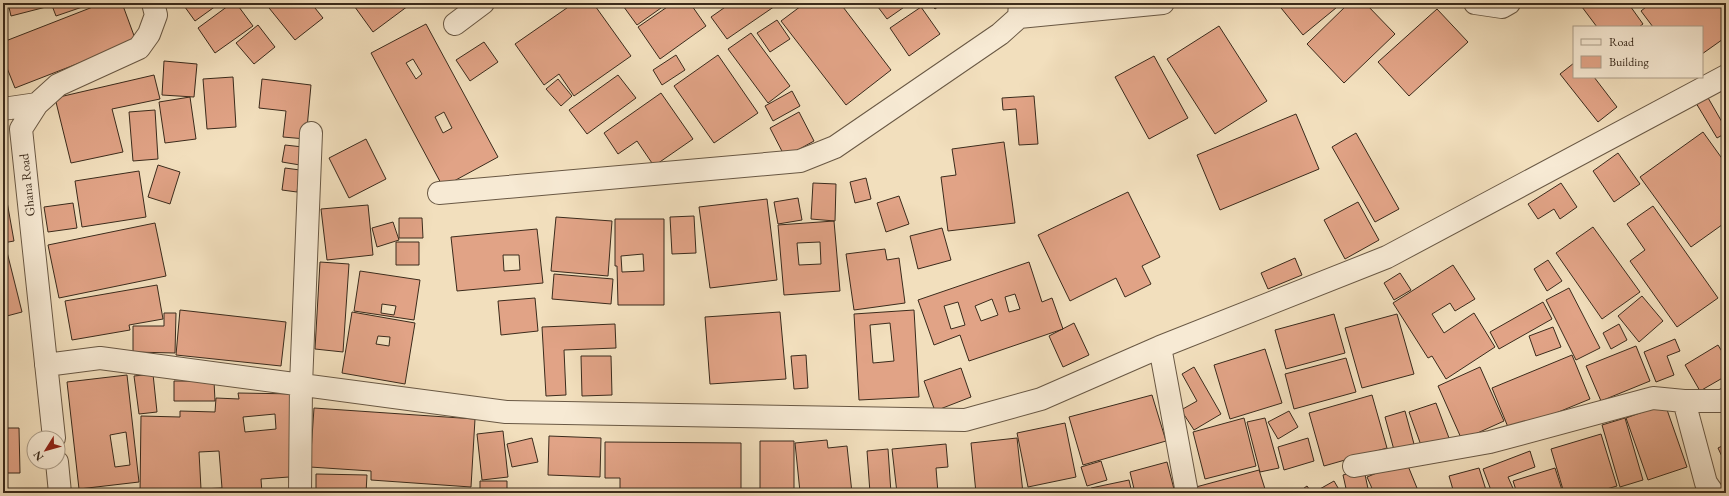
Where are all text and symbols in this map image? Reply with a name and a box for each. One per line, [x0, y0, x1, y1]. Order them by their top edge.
legend [1573, 26, 1703, 78]
text: Road [1609, 34, 1635, 50]
text: Building [1609, 54, 1650, 70]
street label: Ghana Road [15, 152, 39, 217]
north arrow [26, 430, 66, 470]
text: N [30, 448, 46, 464]

